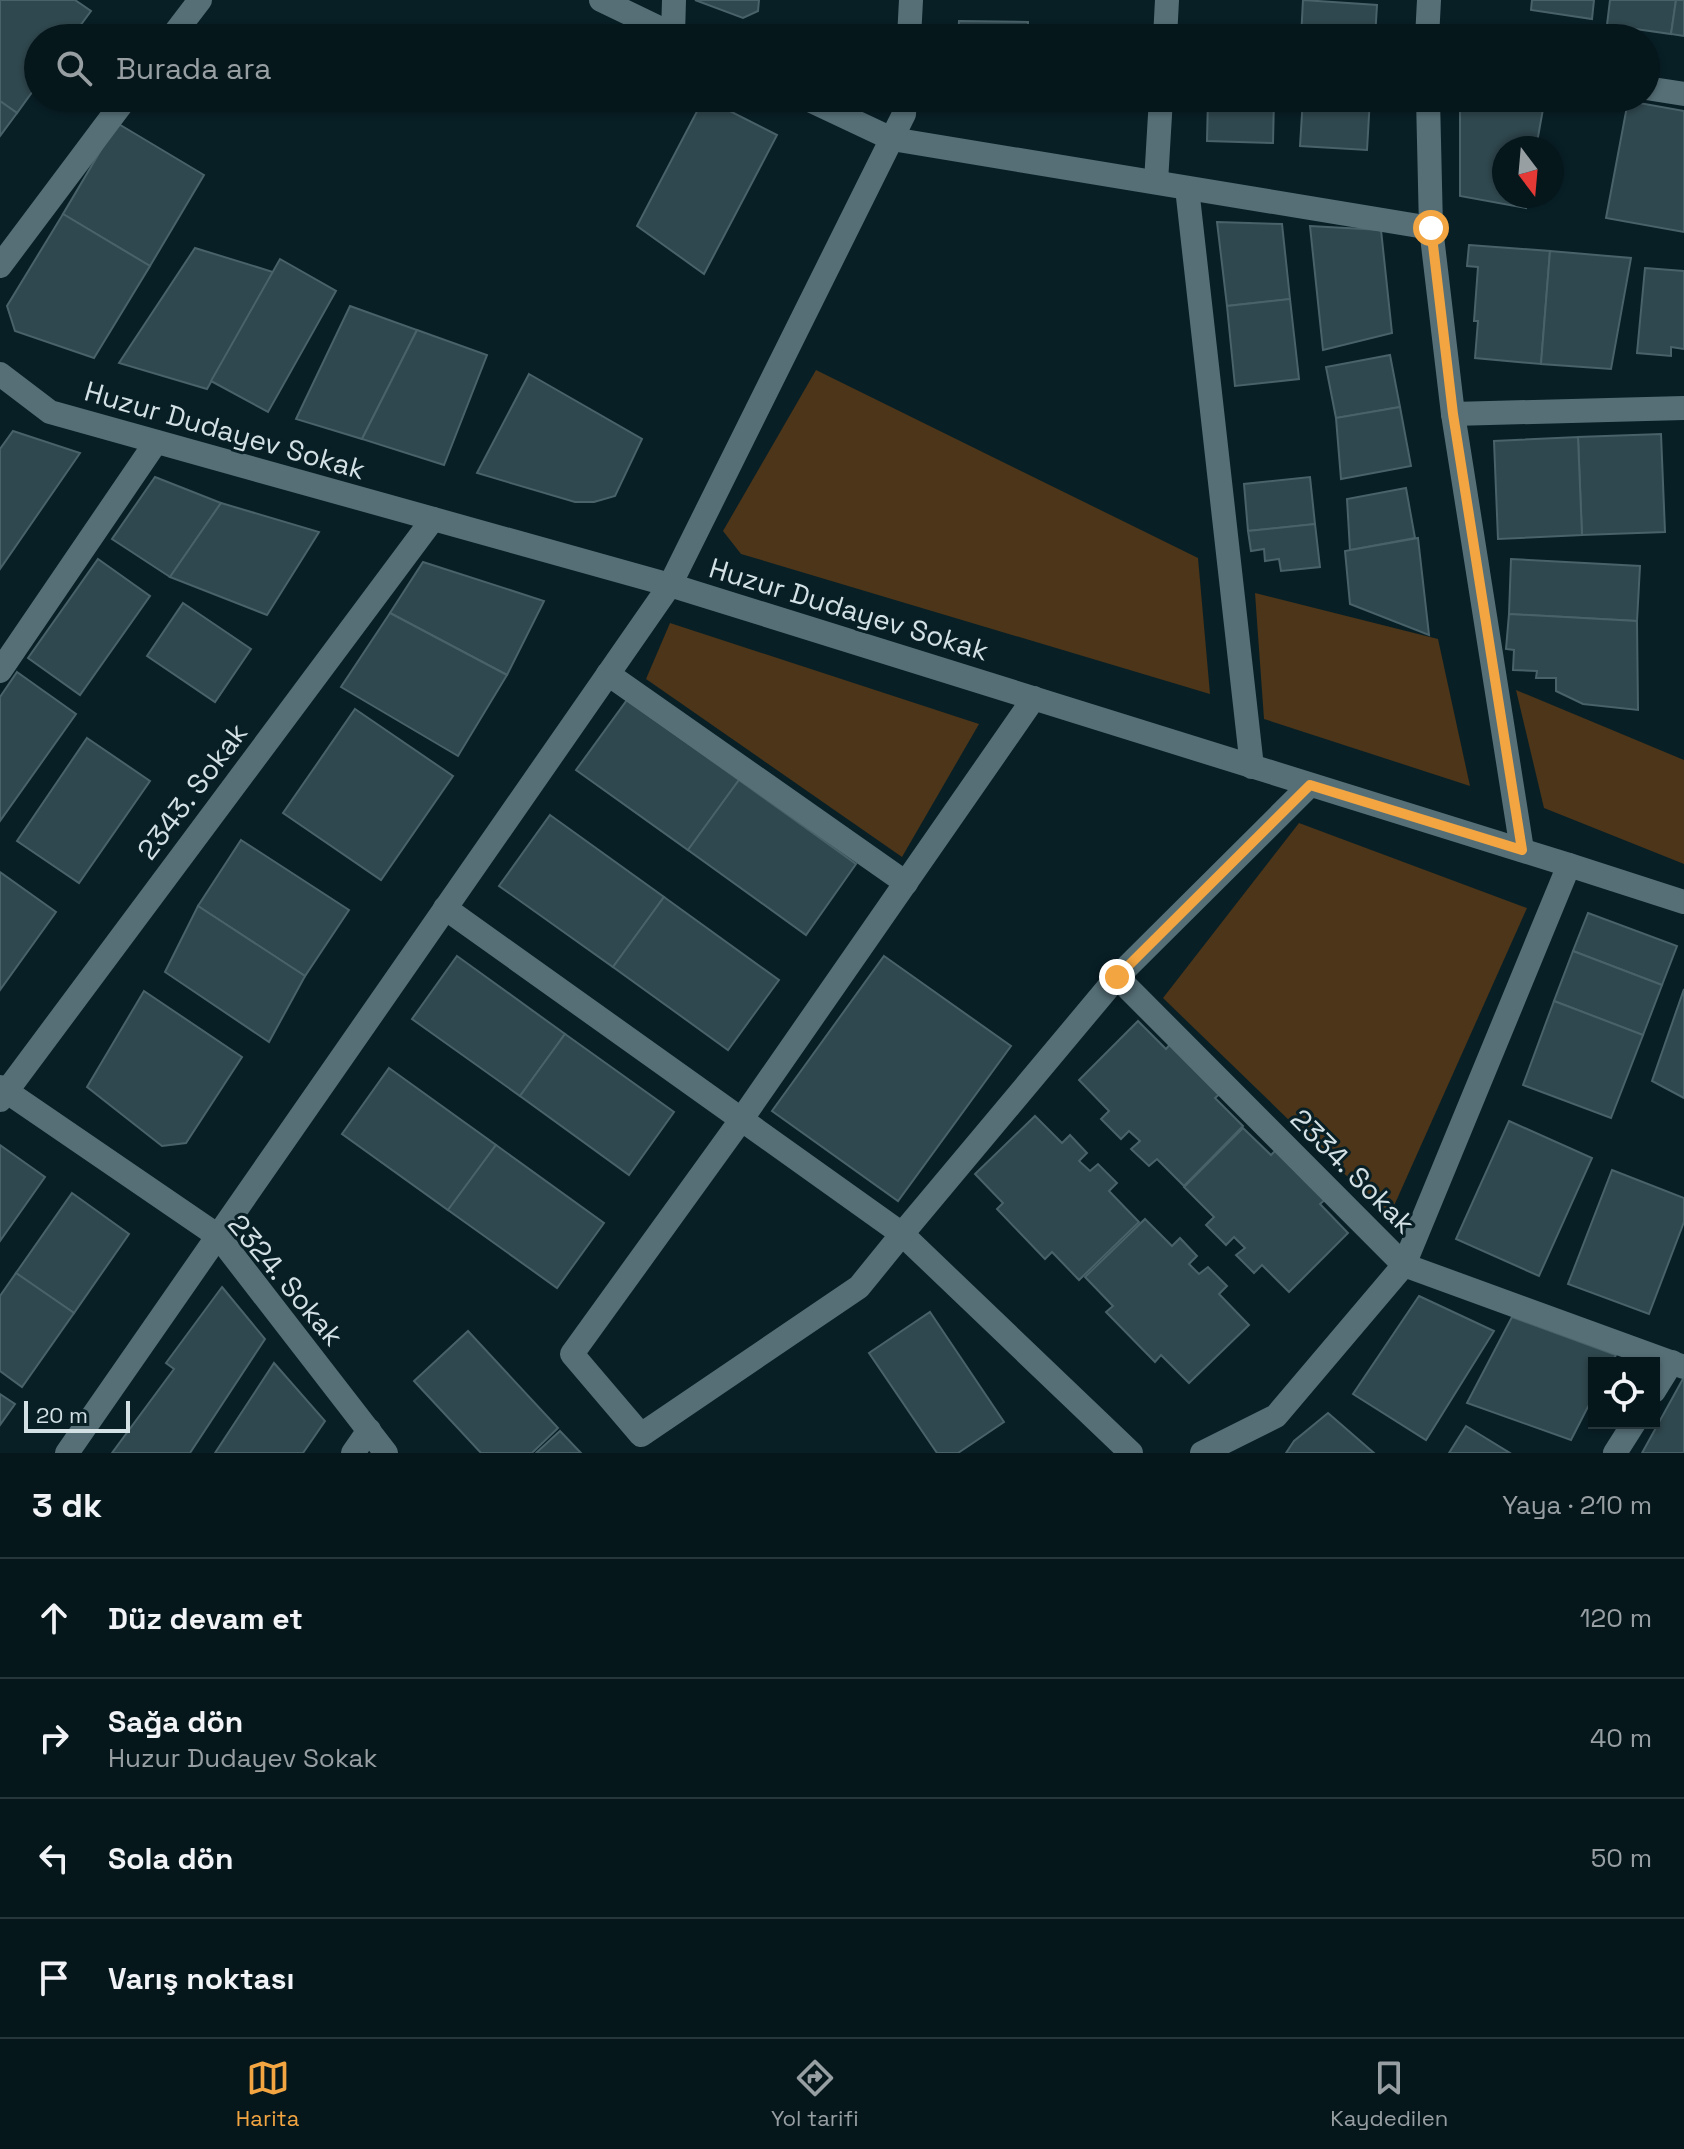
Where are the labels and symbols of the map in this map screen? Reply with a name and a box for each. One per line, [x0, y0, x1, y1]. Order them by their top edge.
north arrow [1492, 136, 1564, 208]
route start [1413, 210, 1449, 246]
street label: Huzur Dudayev Sokak [81, 373, 369, 487]
street label: Huzur Dudayev Sokak [705, 549, 993, 669]
street label: 2343. Sokak [129, 716, 255, 866]
route end [1099, 959, 1135, 995]
street label: 2334. Sokak [1283, 1101, 1423, 1241]
street label: 2324. Sokak [220, 1207, 352, 1353]
scale bar [24, 1397, 130, 1433]

